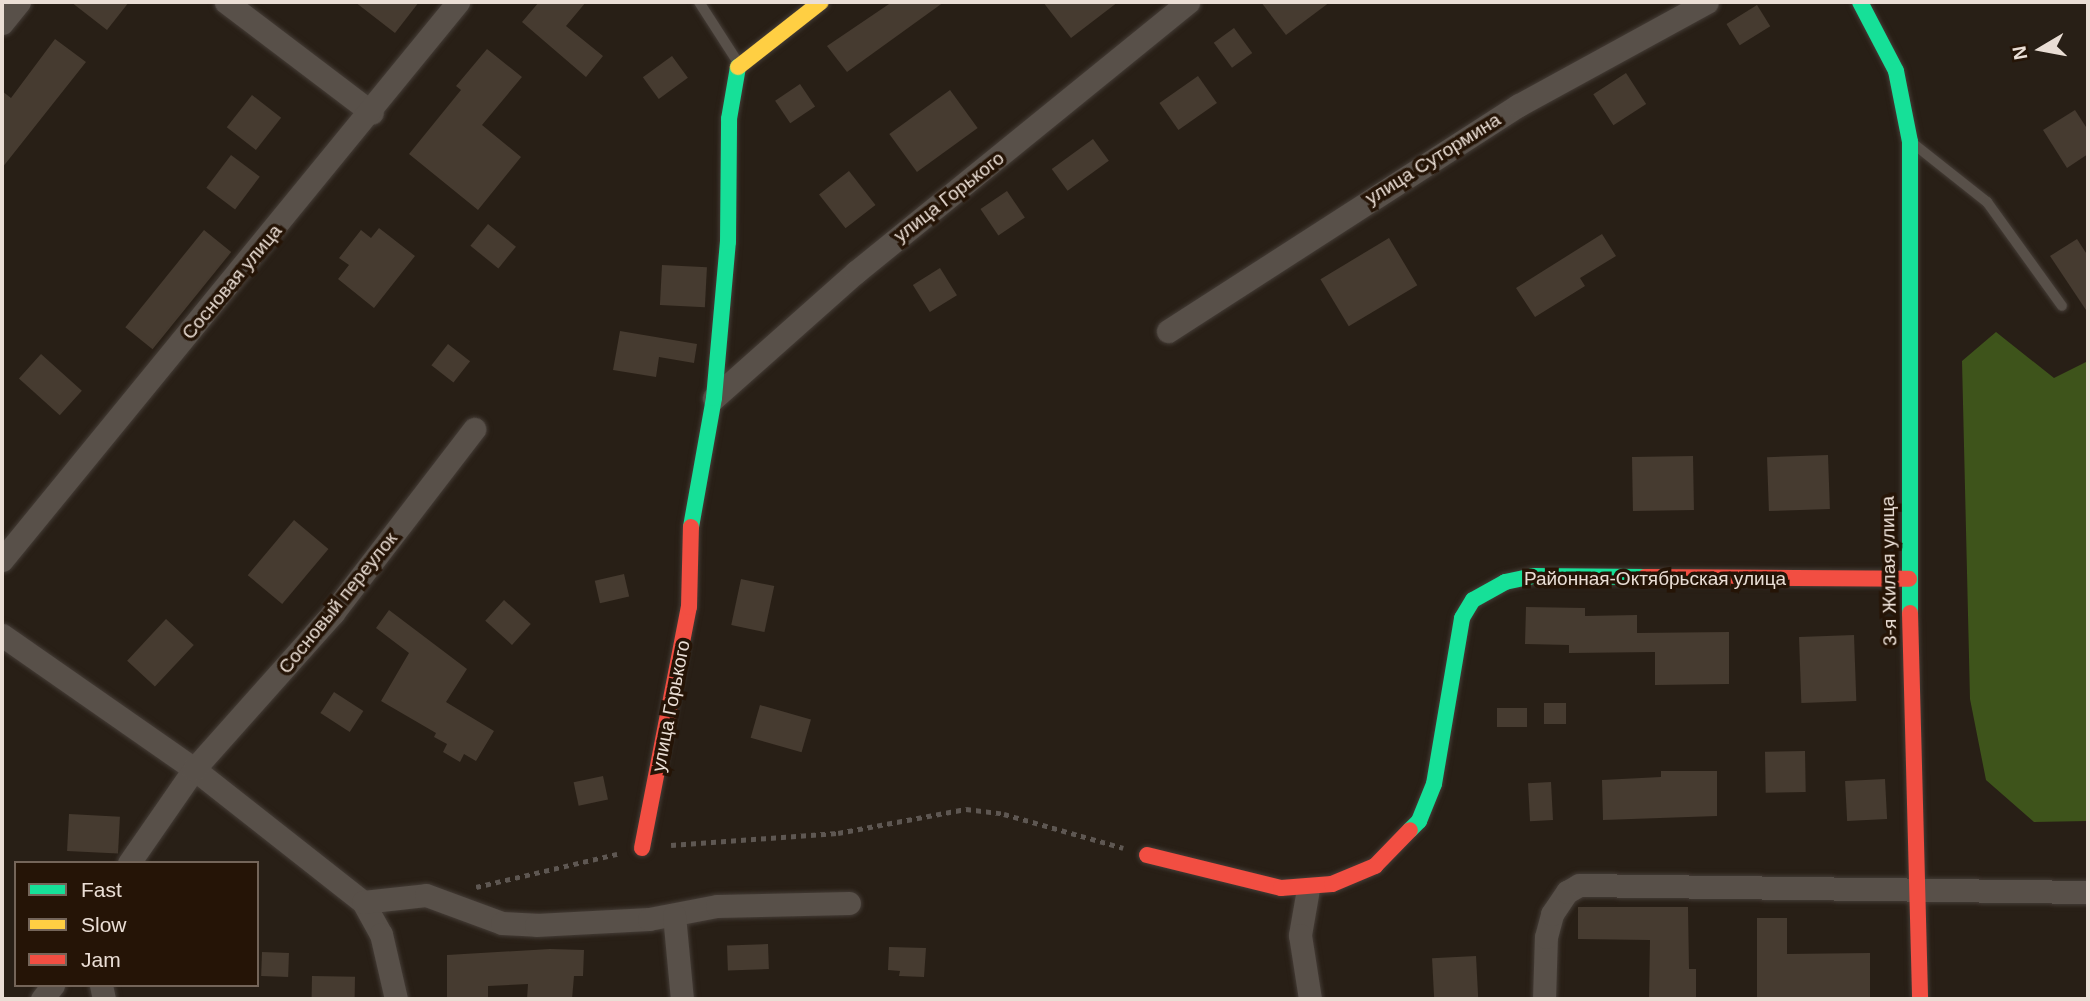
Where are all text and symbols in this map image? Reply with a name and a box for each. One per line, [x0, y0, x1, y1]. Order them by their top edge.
north arrow [2006, 14, 2076, 84]
text: N [2008, 44, 2031, 61]
street label: улица Сутормина [1361, 108, 1505, 210]
street label: улица Горького [889, 147, 1009, 247]
street label: Сосновая улица [177, 220, 287, 344]
street label: 3-я Жилая улица [1876, 496, 1902, 646]
street label: Сосновый переулок [274, 528, 402, 678]
street label: Районная-Октябрьская улица [1524, 568, 1786, 590]
street label: улица Горького [647, 638, 695, 774]
legend [14, 861, 259, 987]
text: Fast [81, 878, 122, 901]
text: Slow [81, 913, 127, 936]
text: Jam [81, 948, 121, 971]

